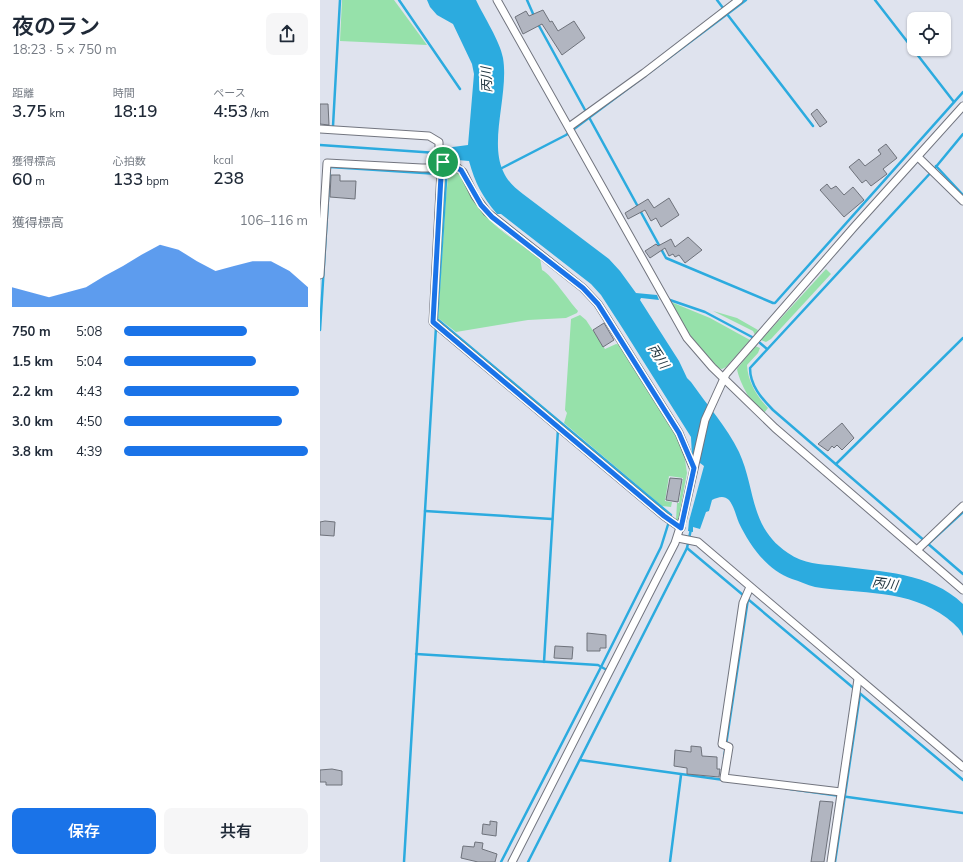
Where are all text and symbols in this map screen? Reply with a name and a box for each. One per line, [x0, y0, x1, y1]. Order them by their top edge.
text: 夜のラン [12, 12, 100, 40]
map controls [907, 12, 951, 56]
button: locate [907, 12, 951, 56]
button: share [266, 13, 308, 55]
text: 18:23 · 5 × 750 m [12, 41, 117, 57]
water label: 丙川 [477, 65, 494, 93]
text: 距離 [12, 86, 34, 100]
text: 時間 [113, 86, 135, 100]
text: ペース [213, 86, 246, 100]
text: 3.75 [12, 100, 47, 121]
text: 18:19 [113, 100, 158, 121]
text: 4:53 [213, 100, 248, 121]
text: km [47, 106, 65, 120]
text: /km [248, 106, 269, 120]
pin [426, 145, 460, 179]
icon: arrive [432, 151, 454, 173]
text: kcal [213, 153, 233, 167]
text: 獲得標高 [12, 154, 56, 168]
text: 心拍数 [113, 154, 146, 168]
text: 238 [213, 167, 244, 188]
text: 60 [12, 168, 32, 189]
text: 133 [113, 168, 143, 189]
text: m [32, 174, 45, 188]
text: bpm [143, 174, 169, 188]
text: 106–116 m [240, 212, 308, 228]
text: 獲得標高 [12, 214, 64, 230]
text: 750 m [12, 323, 51, 339]
text: 5:08 [76, 323, 102, 339]
water label: 丙川 [645, 341, 674, 373]
text: 1.5 km [12, 353, 53, 369]
text: 5:04 [76, 353, 102, 369]
text: 2.2 km [12, 383, 53, 399]
text: 4:43 [76, 383, 102, 399]
text: 3.0 km [12, 413, 53, 429]
text: 4:50 [76, 413, 102, 429]
text: 3.8 km [12, 443, 53, 459]
text: 4:39 [76, 443, 102, 459]
water label: 丙川 [871, 573, 901, 593]
button: 保存 [12, 808, 156, 854]
button: 共有 [164, 808, 308, 854]

